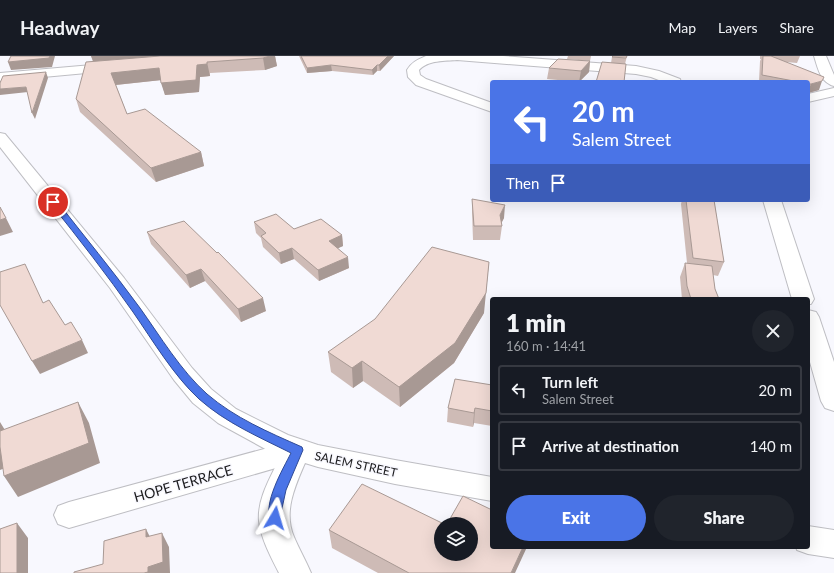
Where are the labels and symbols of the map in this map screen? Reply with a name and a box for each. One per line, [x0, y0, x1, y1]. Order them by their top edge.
pin [36, 185, 70, 219]
street label: SALEM STREET [313, 448, 399, 480]
street label: HOPE TERRACE [132, 461, 234, 505]
position arrow [254, 497, 296, 539]

